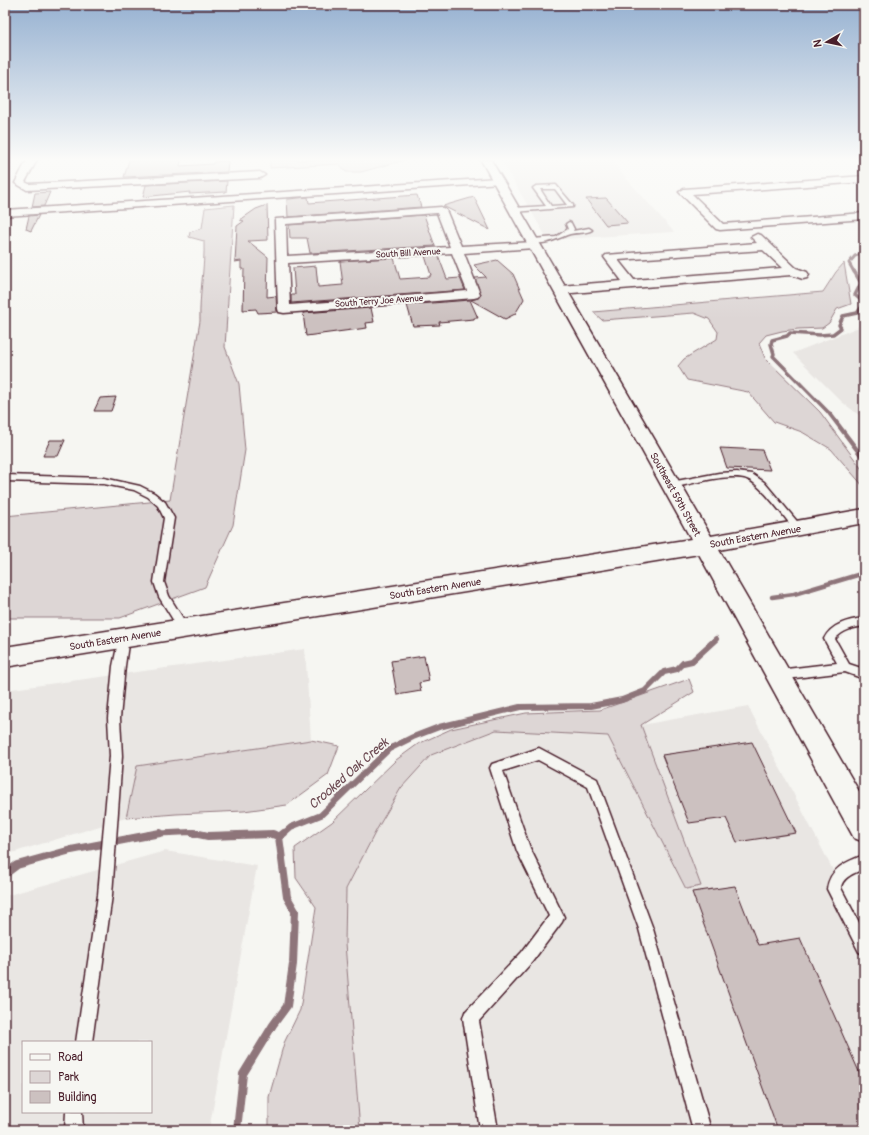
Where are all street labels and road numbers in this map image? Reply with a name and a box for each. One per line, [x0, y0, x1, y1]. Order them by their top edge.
street label: South Bill Avenue [375, 246, 441, 261]
street label: South Terry Joe Avenue [334, 293, 424, 310]
street label: Southeast 59th Street [647, 451, 704, 539]
street label: South Eastern Avenue [709, 523, 802, 551]
street label: South Eastern Avenue [389, 576, 482, 602]
street label: South Eastern Avenue [69, 627, 162, 653]

